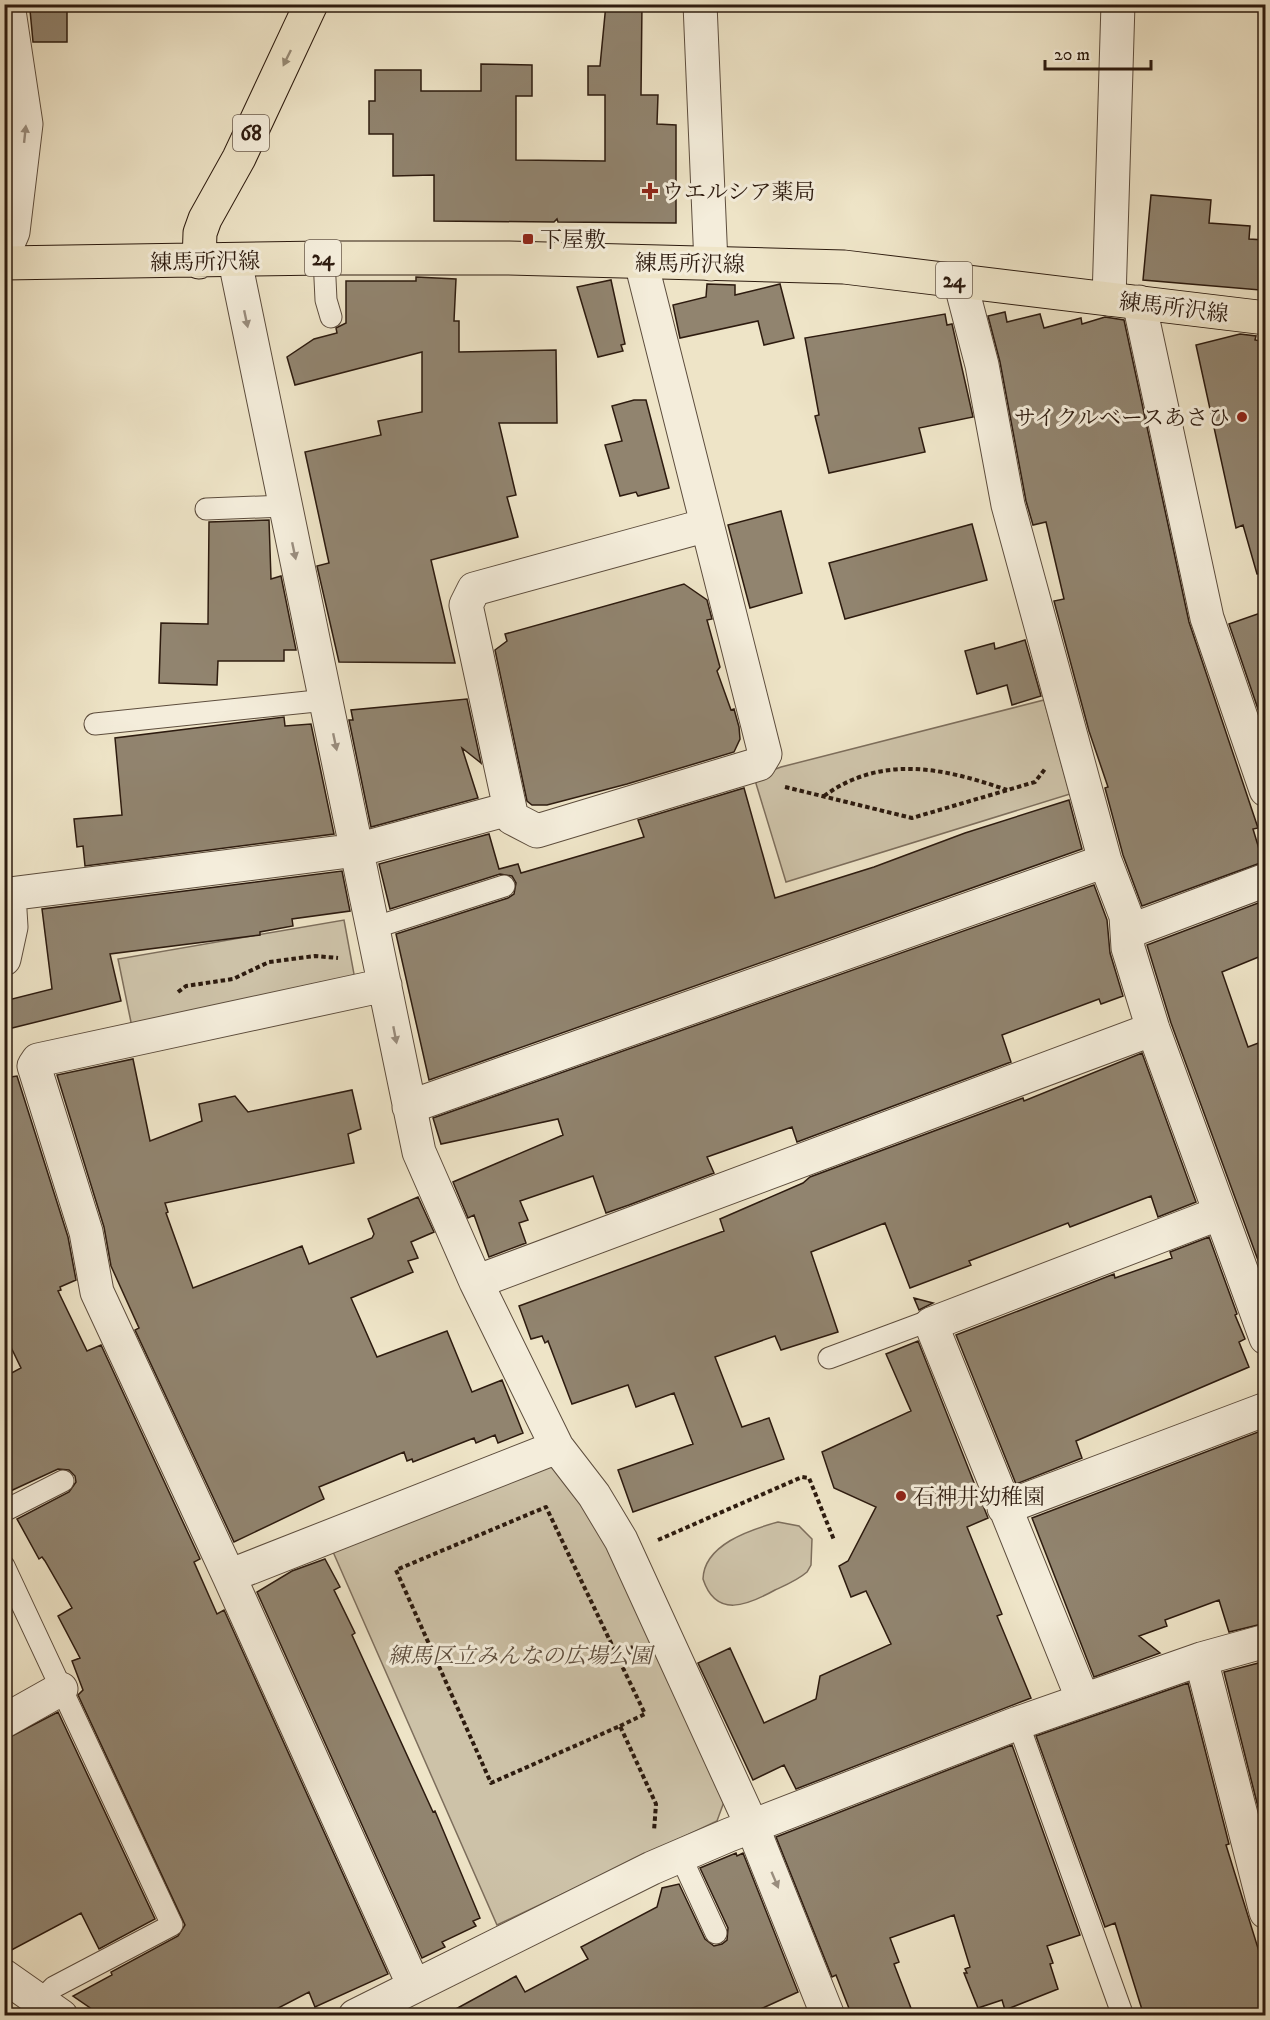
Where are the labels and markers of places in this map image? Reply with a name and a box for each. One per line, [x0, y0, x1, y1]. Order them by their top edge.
place label: ウエルシア薬局 [662, 179, 815, 206]
marker: ウエルシア薬局 [643, 184, 657, 198]
place label: 下屋敷 [540, 227, 606, 254]
marker: 下屋敷 [521, 232, 535, 246]
place label: サイクルベースあさひ [1014, 405, 1230, 432]
marker: サイクルベースあさひ [1235, 410, 1249, 424]
place label: 石神井幼稚園 [913, 1484, 1045, 1511]
marker: 石神井幼稚園 [894, 1489, 908, 1503]

